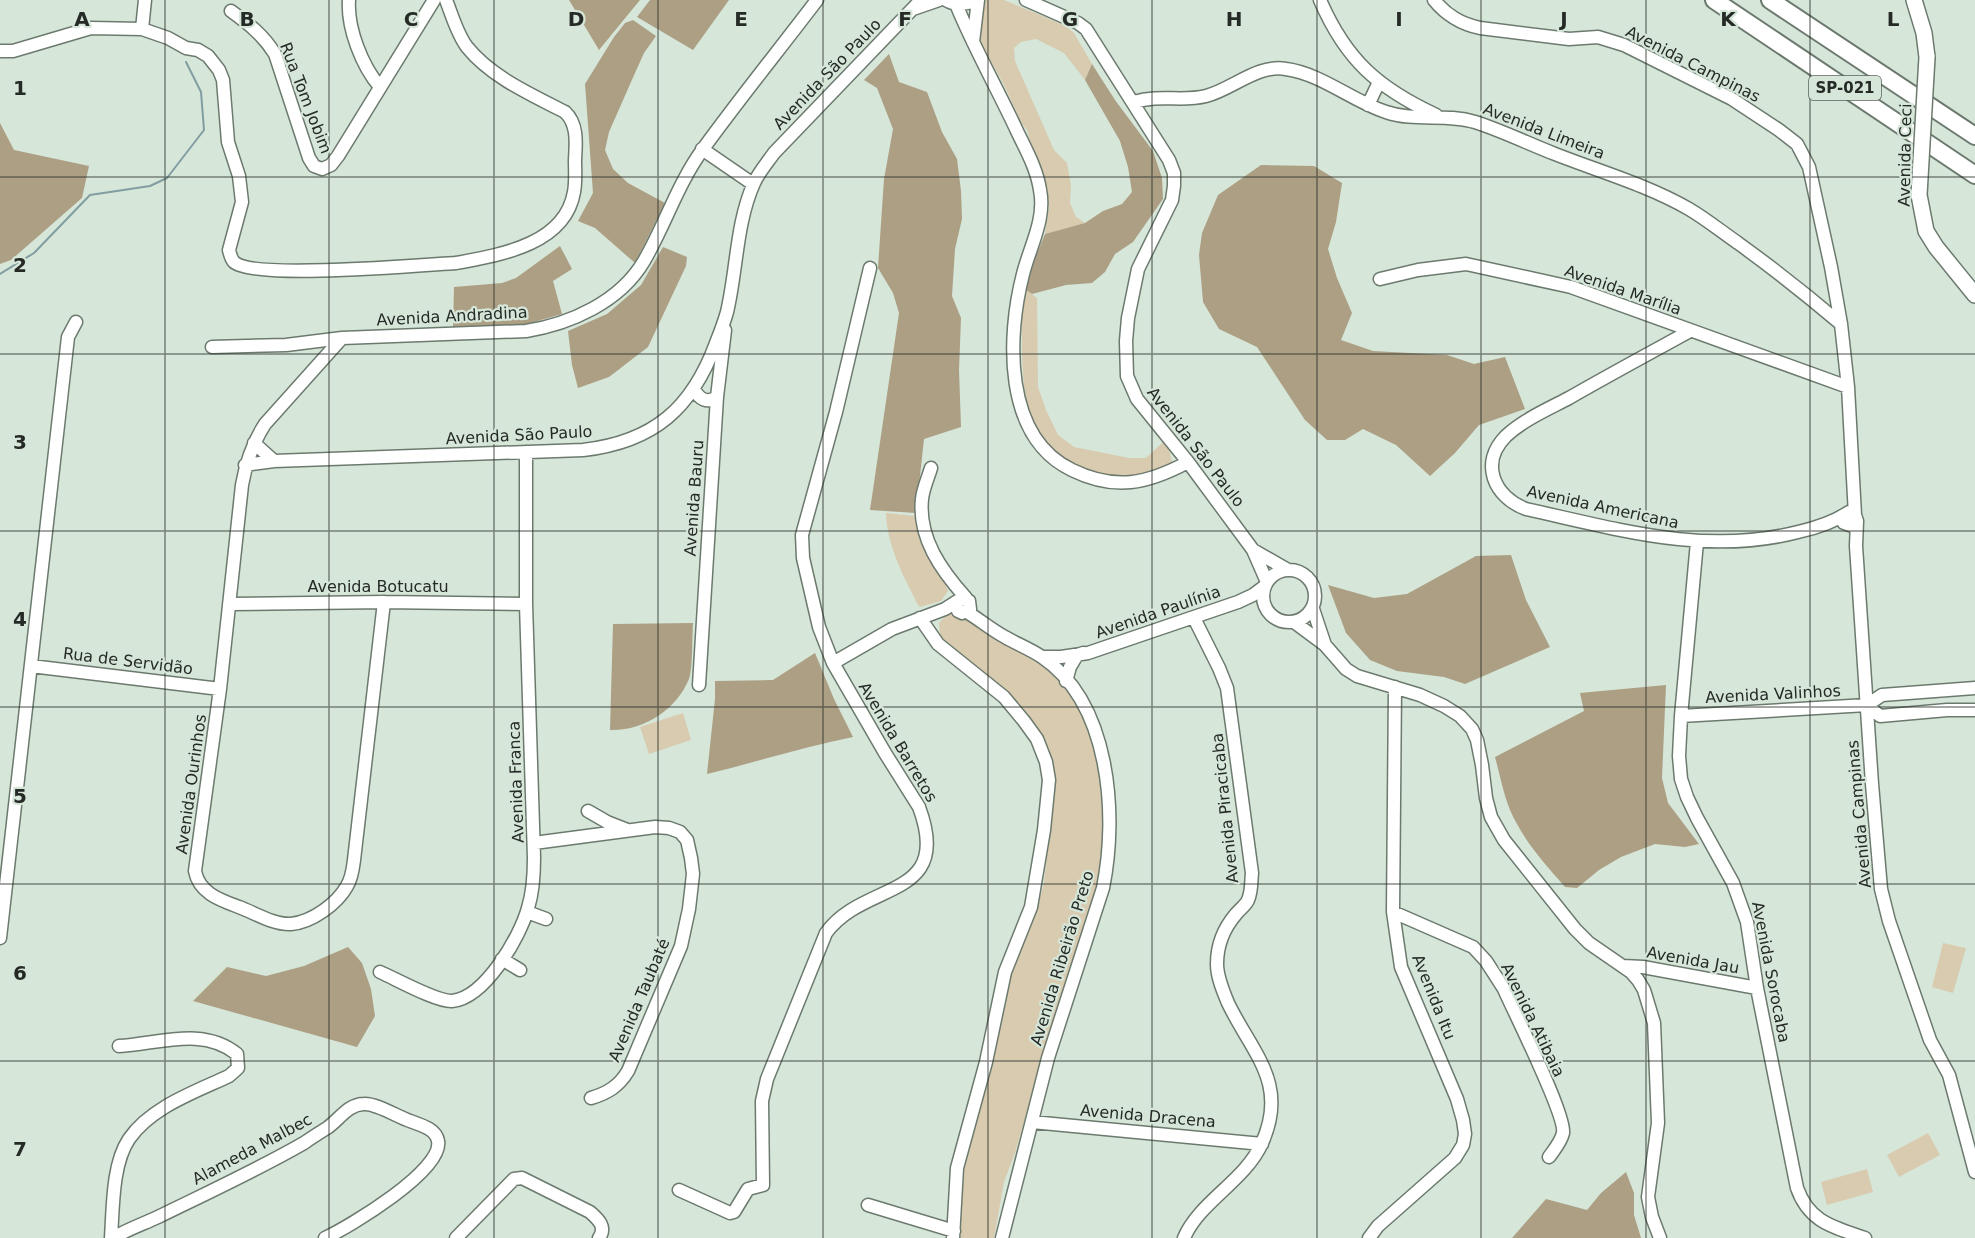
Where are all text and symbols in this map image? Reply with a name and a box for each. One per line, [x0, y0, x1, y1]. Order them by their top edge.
text: A [74, 7, 90, 31]
text: B [239, 7, 255, 31]
text: C [404, 7, 418, 31]
text: D [568, 7, 584, 31]
text: E [734, 7, 748, 31]
text: F [898, 7, 912, 31]
text: G [1062, 7, 1078, 31]
text: H [1226, 7, 1242, 31]
text: I [1395, 7, 1403, 31]
text: J [1558, 7, 1568, 31]
text: K [1720, 7, 1737, 31]
text: L [1887, 7, 1900, 31]
street label: Avenida São Paulo [769, 15, 885, 133]
street label: Avenida Campinas [1623, 22, 1763, 106]
street label: Rua Tom Jobim [276, 40, 336, 156]
text: 1 [13, 76, 27, 100]
road number: SP-021 [1809, 76, 1881, 100]
street label: Avenida Limeira [1481, 99, 1607, 163]
street label: Avenida Ceci [1895, 103, 1915, 207]
text: 2 [13, 253, 27, 277]
street label: Avenida Marília [1562, 261, 1684, 319]
street label: Avenida Andradina [376, 303, 528, 329]
street label: Avenida São Paulo [1143, 383, 1249, 511]
street label: Avenida São Paulo [445, 422, 593, 448]
text: 3 [13, 430, 27, 454]
street label: Avenida Bauru [680, 439, 708, 557]
street label: Avenida Americana [1525, 482, 1681, 532]
street label: Avenida Botucatu [307, 577, 449, 596]
street label: Avenida Paulínia [1093, 582, 1223, 642]
text: 4 [13, 607, 27, 631]
street label: Rua de Servidão [62, 644, 194, 678]
street label: Avenida Barretos [855, 679, 941, 805]
street label: Avenida Valinhos [1705, 681, 1841, 707]
street label: Avenida Ourinhos [172, 713, 210, 855]
street label: Avenida Franca [504, 721, 528, 843]
street label: Avenida Piracicaba [1208, 732, 1242, 884]
street label: Avenida Campinas [1843, 739, 1875, 889]
text: 5 [13, 784, 27, 808]
street label: Avenida Ribeirão Preto [1026, 868, 1098, 1048]
street label: Avenida Sorocaba [1748, 900, 1794, 1044]
street label: Avenida Taubaté [604, 935, 674, 1065]
street label: Avenida Jau [1645, 943, 1741, 977]
street label: Avenida Itu [1408, 952, 1460, 1042]
street label: Avenida Atibaia [1497, 960, 1569, 1080]
text: 6 [13, 961, 27, 985]
street label: Avenida Dracena [1079, 1101, 1217, 1131]
street label: Alameda Malbec [189, 1110, 315, 1188]
text: 7 [13, 1137, 27, 1161]

